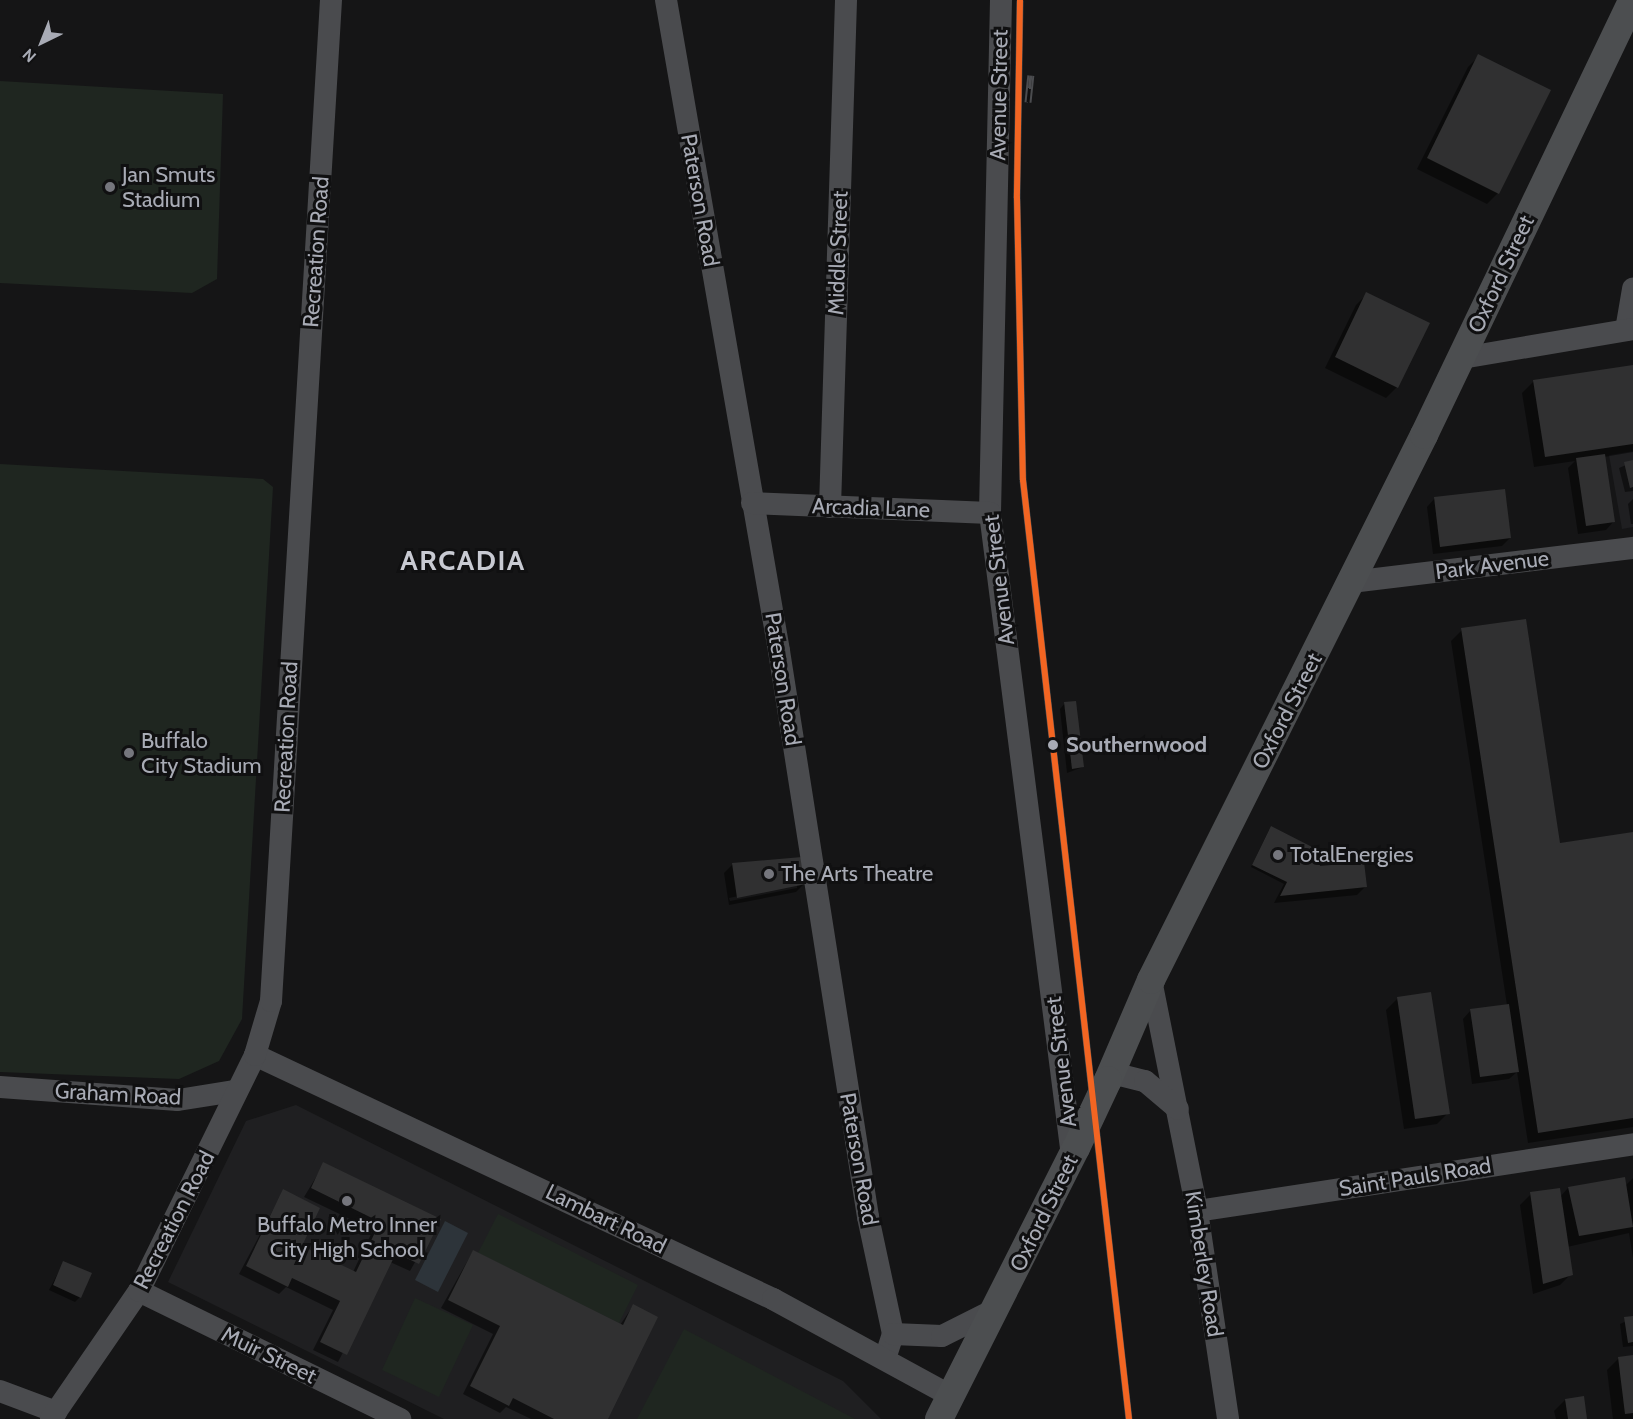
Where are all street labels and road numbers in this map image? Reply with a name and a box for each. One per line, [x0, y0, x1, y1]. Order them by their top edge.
street label: Avenue Street [985, 29, 1013, 161]
street label: Paterson Road [675, 132, 725, 268]
street label: Recreation Road [298, 176, 334, 328]
street label: Middle Street [823, 190, 853, 316]
street label: Oxford Street [1462, 211, 1540, 337]
street label: Arcadia Lane [811, 493, 931, 523]
street label: Avenue Street [978, 513, 1020, 647]
street label: Park Avenue [1434, 545, 1550, 585]
street label: Paterson Road [759, 611, 807, 747]
street label: Oxford Street [1246, 649, 1328, 773]
street label: Recreation Road [269, 661, 303, 813]
street label: Avenue Street [1040, 995, 1082, 1129]
street label: Graham Road [54, 1078, 182, 1110]
street label: Paterson Road [834, 1091, 884, 1227]
street label: Recreation Road [128, 1147, 220, 1293]
street label: Oxford Street [1004, 1150, 1084, 1276]
street label: Saint Pauls Road [1337, 1152, 1493, 1202]
street label: Lambart Road [541, 1178, 671, 1260]
street label: Kimberley Road [1179, 1189, 1229, 1339]
street label: Muir Street [217, 1321, 321, 1389]

